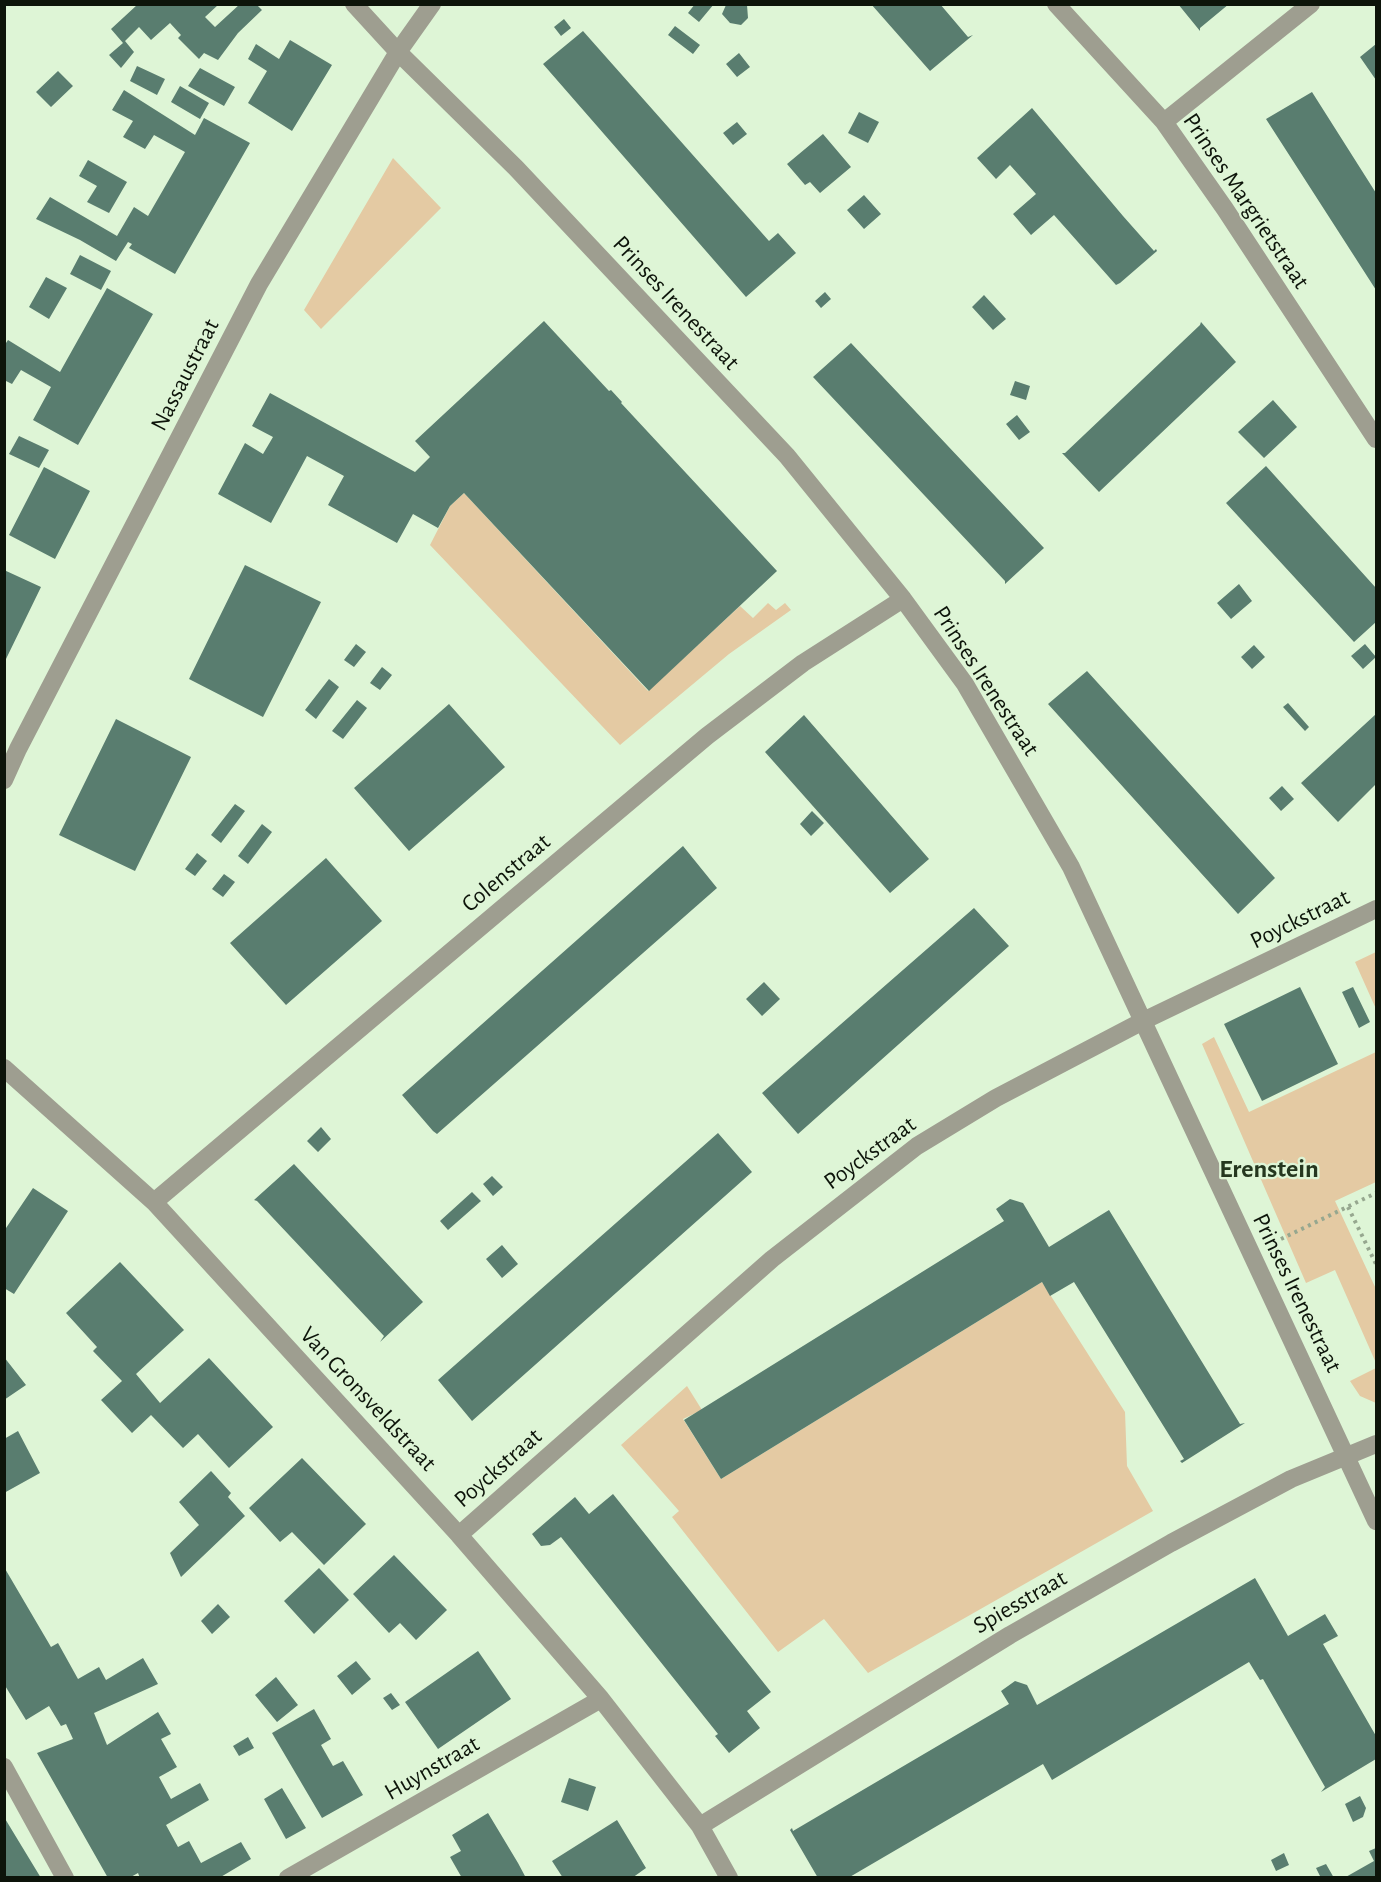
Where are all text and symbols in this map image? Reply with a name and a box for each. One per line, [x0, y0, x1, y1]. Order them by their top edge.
street label: Prinses Margrietstraat [1176, 108, 1316, 294]
street label: Prinses Irenestraat [606, 230, 746, 376]
street label: Nassaustraat [144, 314, 226, 436]
street label: Prinses Irenestraat [927, 601, 1045, 761]
street label: Colenstraat [456, 828, 556, 918]
street label: Poyckstraat [1246, 883, 1354, 955]
street label: Poyckstraat [818, 1110, 922, 1196]
district label: Erenstein [1219, 1153, 1319, 1185]
street label: Prinses Irenestraat [1246, 1209, 1348, 1377]
street label: Van Gronsveldstraat [294, 1321, 442, 1477]
street label: Poyckstraat [448, 1422, 548, 1514]
street label: Spiesstraat [968, 1564, 1072, 1640]
street label: Huynstraat [379, 1729, 485, 1807]

